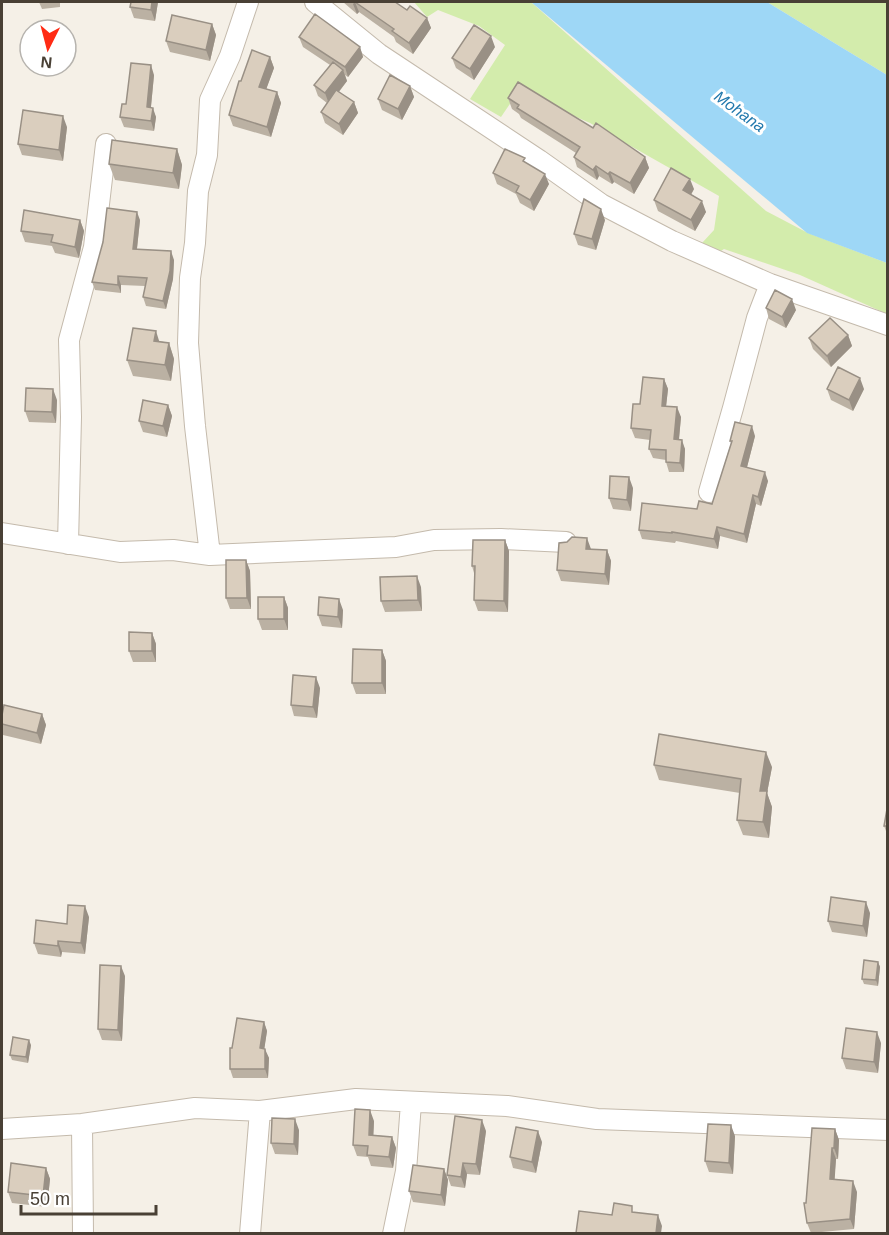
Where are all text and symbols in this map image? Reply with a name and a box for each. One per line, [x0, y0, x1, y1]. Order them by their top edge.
north arrow [18, 18, 78, 78]
text: N [40, 53, 53, 71]
water label: Mohana [711, 88, 768, 135]
scale bar [21, 1178, 156, 1216]
text: 50 m [30, 1189, 70, 1209]

